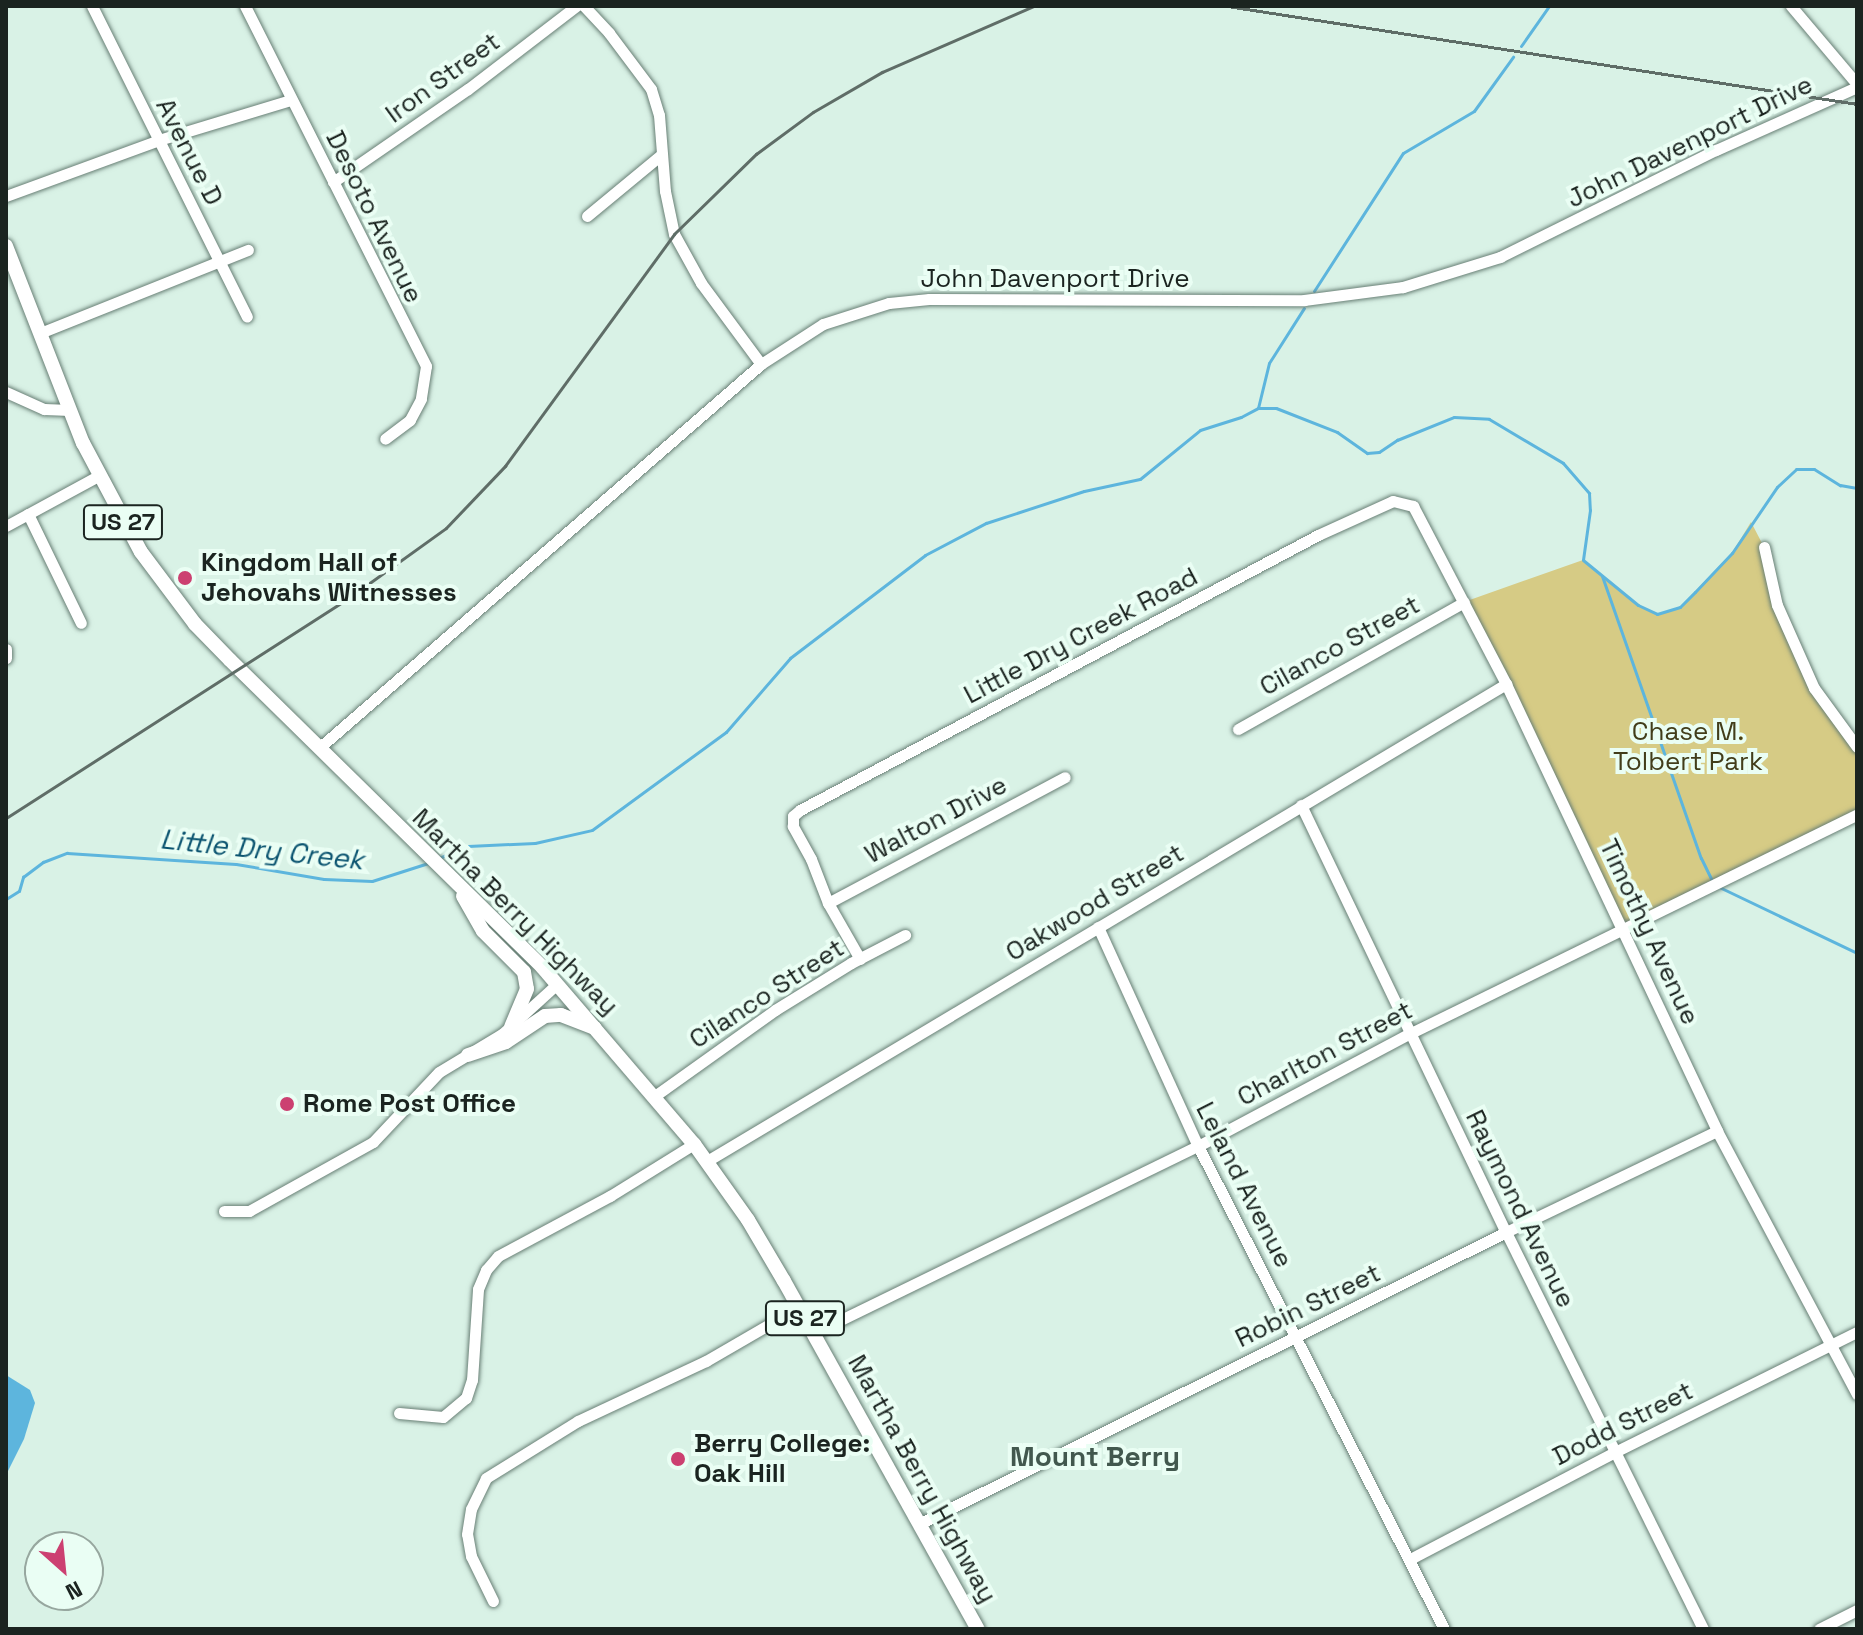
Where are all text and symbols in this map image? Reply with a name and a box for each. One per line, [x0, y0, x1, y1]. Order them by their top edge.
street label: Iron Street [380, 26, 506, 130]
street label: John Davenport Drive [1562, 69, 1818, 215]
street label: Avenue D [149, 93, 229, 211]
street label: Desoto Avenue [319, 126, 429, 308]
street label: John Davenport Drive [920, 263, 1190, 295]
road number: US 27 [81, 502, 165, 542]
place label: Kingdom Hall of Jehovahs Witnesses [201, 547, 457, 608]
street label: Little Dry Creek Road [959, 561, 1203, 711]
marker: Kingdom Hall of Jehovahs Witnesses [176, 569, 194, 587]
street label: Cilanco Street [1255, 589, 1425, 703]
park label: Chase M. Tolbert Park [1613, 716, 1763, 778]
street label: Walton Drive [860, 770, 1012, 870]
street label: Martha Berry Highway [405, 802, 625, 1022]
water label: Little Dry Creek [159, 822, 365, 876]
street label: Timothy Avenue [1592, 834, 1706, 1030]
street label: Oakwood Street [1000, 838, 1190, 968]
street label: Cilanco Street [684, 932, 850, 1056]
street label: Charlton Street [1232, 995, 1418, 1113]
place label: Rome Post Office [303, 1088, 516, 1120]
marker: Rome Post Office [278, 1095, 296, 1113]
street label: Leland Avenue [1189, 1097, 1299, 1273]
street label: Raymond Avenue [1459, 1105, 1581, 1313]
street label: Robin Street [1230, 1257, 1386, 1355]
road number: US 27 [763, 1298, 847, 1338]
street label: Martha Berry Highway [841, 1350, 1003, 1608]
street label: Dodd Street [1548, 1375, 1698, 1473]
place label: Berry College: Oak Hill [694, 1428, 870, 1490]
district label: Mount Berry [1010, 1439, 1180, 1473]
marker: Berry College: Oak Hill [669, 1450, 687, 1468]
north arrow [24, 1531, 104, 1611]
text: N [61, 1575, 87, 1606]

